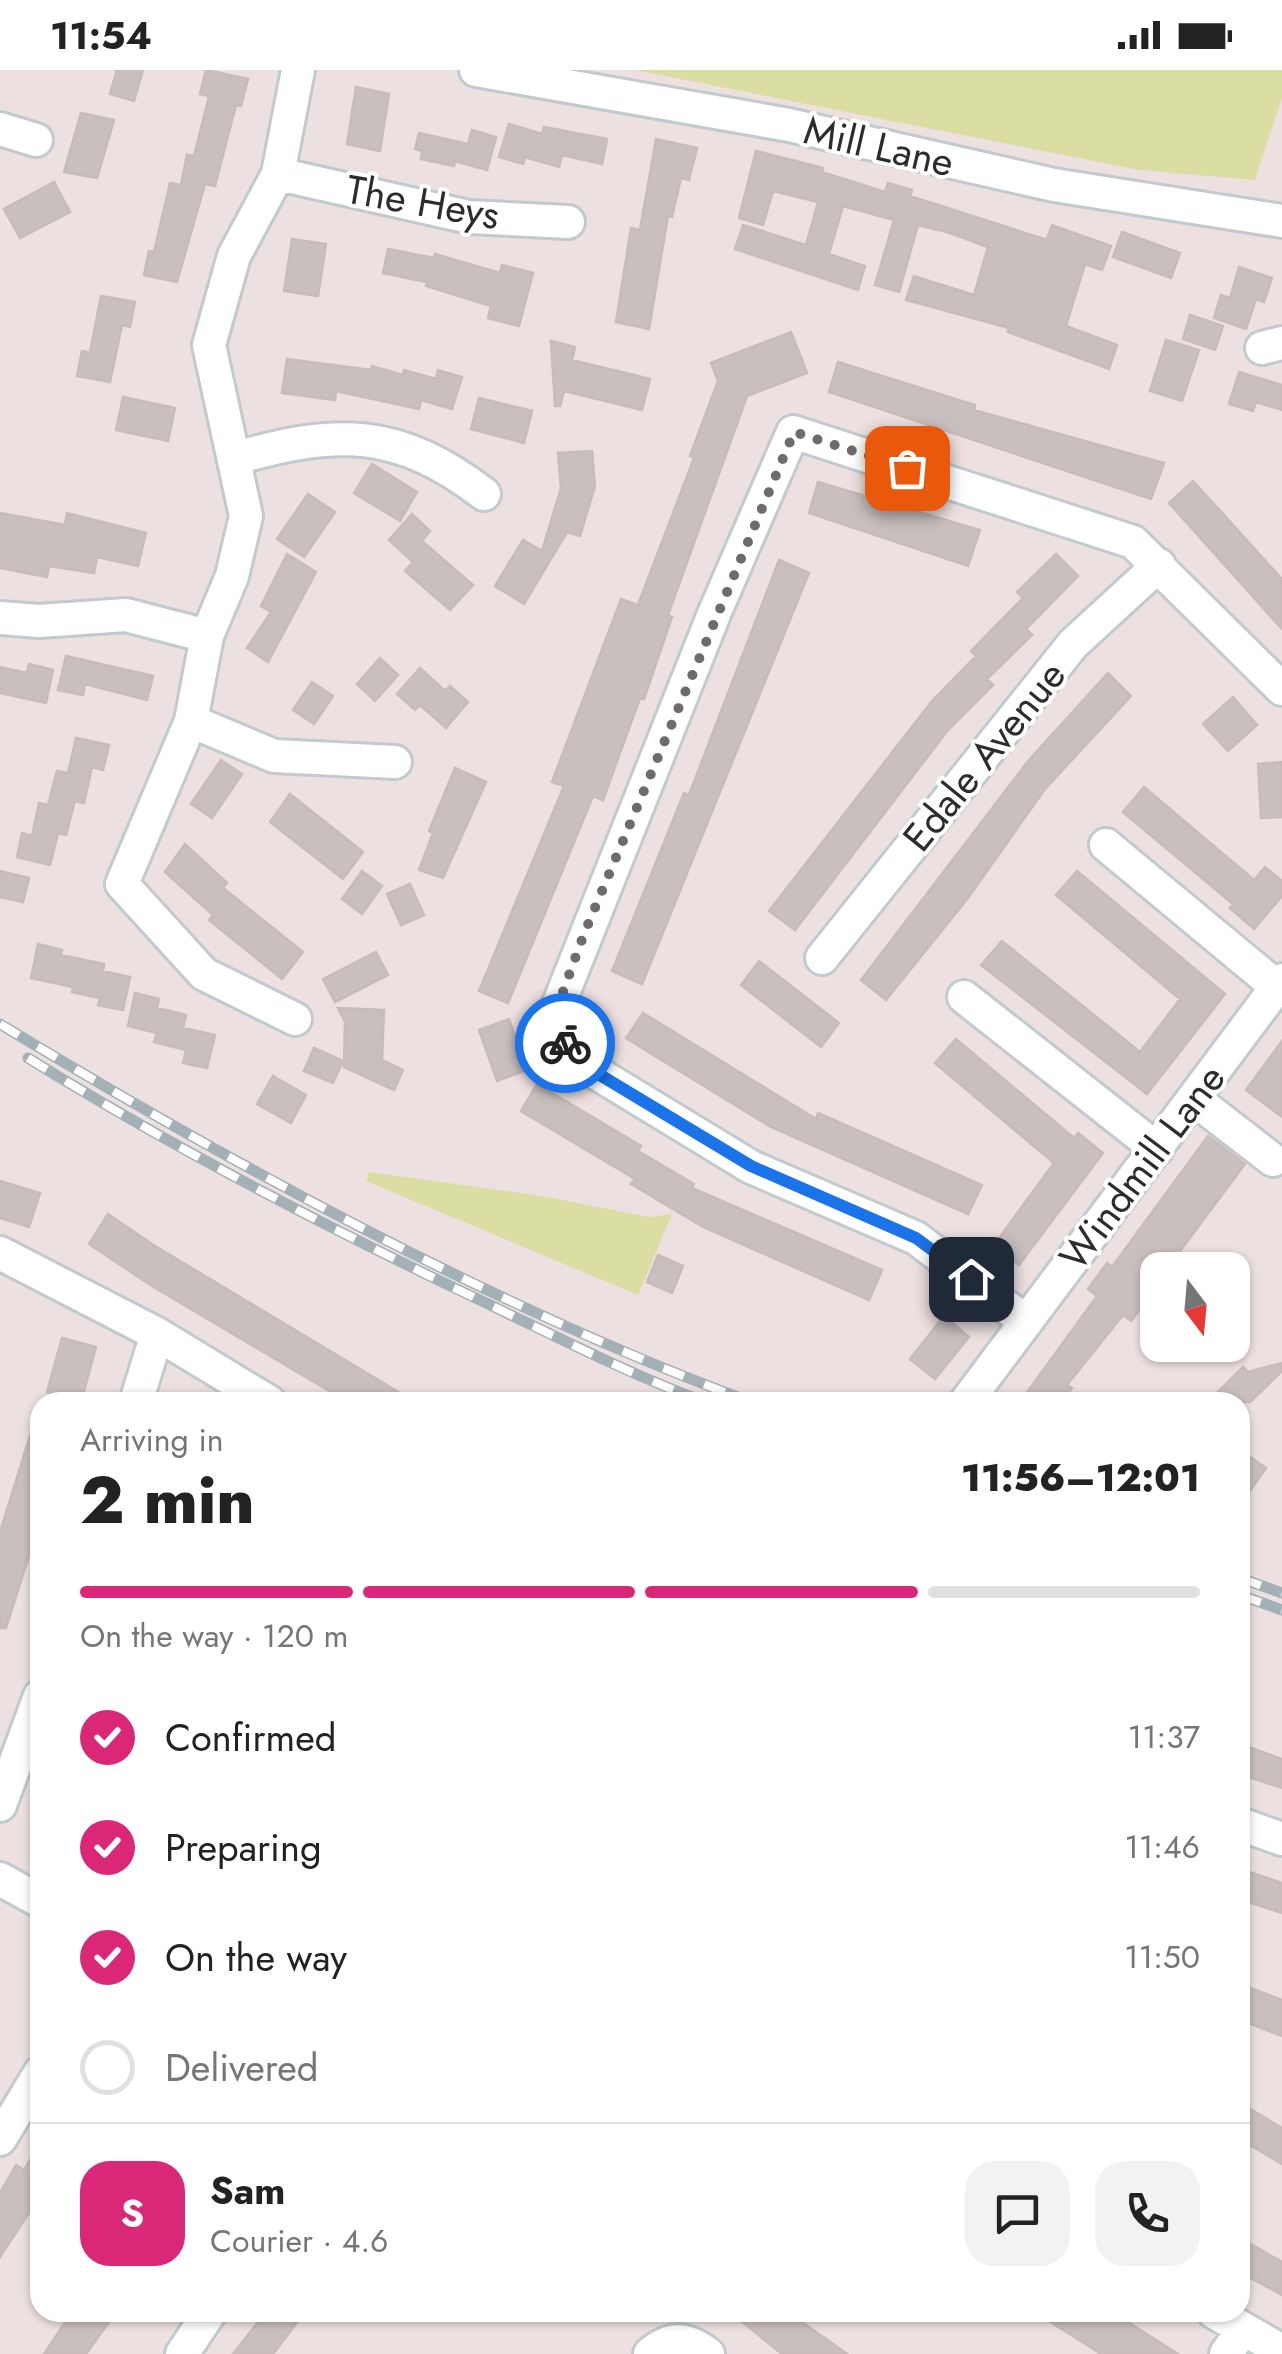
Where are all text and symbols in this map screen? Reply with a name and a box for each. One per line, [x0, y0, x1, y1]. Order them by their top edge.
text: 11:54 [50, 8, 152, 63]
street label: Mill Lane [798, 101, 960, 191]
street label: The Heys [342, 160, 504, 244]
pin [865, 426, 950, 511]
icon: bag [880, 441, 935, 496]
street label: Edale Avenue [889, 648, 1079, 864]
courier [515, 993, 615, 1093]
icon: bike [538, 1016, 593, 1071]
street label: Windmill Lane [1045, 1052, 1239, 1282]
pin [929, 1237, 1014, 1322]
icon: home [944, 1252, 999, 1307]
north arrow [1140, 1252, 1250, 1362]
map controls [1140, 1252, 1250, 1362]
text: Arriving in [80, 1417, 224, 1463]
text: 11:56–12:01 [961, 1450, 1200, 1505]
text: 2 min [80, 1453, 255, 1547]
text: On the way · 120 m [80, 1613, 348, 1659]
icon: check [80, 1710, 135, 1765]
text: Confirmed [165, 1710, 336, 1765]
text: 11:37 [1128, 1714, 1200, 1760]
icon: check [80, 1820, 135, 1875]
text: Preparing [165, 1820, 322, 1875]
text: 11:46 [1125, 1824, 1200, 1870]
icon: check [80, 1930, 135, 1985]
text: On the way [165, 1930, 347, 1985]
text: 11:50 [1124, 1934, 1200, 1980]
text: Delivered [165, 2040, 318, 2095]
button: chat [965, 2161, 1070, 2266]
button: phone [1095, 2161, 1200, 2266]
text: Sam [210, 2163, 285, 2218]
text: S [121, 2186, 144, 2241]
text: Courier · 4.6 [210, 2218, 388, 2264]

